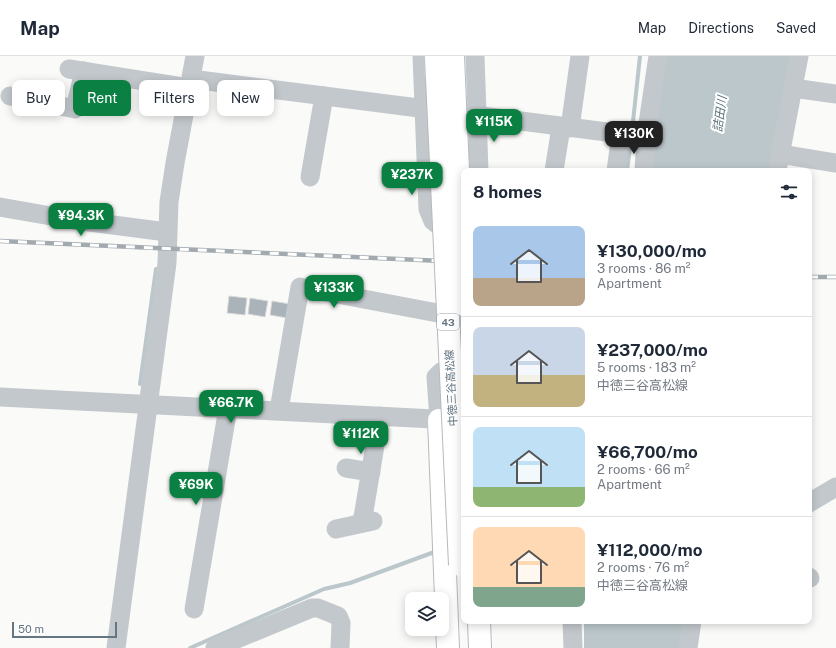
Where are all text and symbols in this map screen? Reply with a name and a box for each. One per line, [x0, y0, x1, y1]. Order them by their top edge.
text: Map [20, 17, 60, 39]
text: Map [638, 20, 666, 36]
text: Directions [688, 20, 754, 36]
text: Saved [776, 20, 816, 36]
chip: Buy [12, 80, 65, 116]
chip: Rent [73, 80, 131, 116]
chip: Filters [139, 80, 209, 116]
chip: New [217, 80, 274, 116]
water label: 詰田川 [711, 93, 730, 133]
pin: ¥115K [466, 109, 522, 143]
text: ¥115K [475, 114, 513, 129]
pin: ¥130K [606, 121, 662, 155]
text: ¥130K [614, 126, 654, 141]
pin: ¥237K [384, 162, 440, 196]
text: ¥237K [391, 167, 433, 182]
icon: filters [778, 181, 800, 203]
text: 8 homes [473, 182, 542, 202]
pin: ¥94.3K [48, 203, 114, 237]
text: ¥94.3K [57, 208, 105, 223]
text: ¥130,000/mo [597, 241, 707, 261]
icon: home [505, 242, 553, 290]
text: 3 rooms · 86 m² [597, 261, 691, 276]
pin: ¥133K [306, 275, 362, 309]
text: Apartment [597, 276, 662, 291]
text: ¥133K [314, 280, 354, 295]
road number: 43 [437, 314, 459, 330]
text: ¥237,000/mo [597, 340, 708, 360]
icon: home [505, 343, 553, 391]
street label: 中徳三谷高松線 [443, 349, 459, 427]
text: 5 rooms · 183 m² [597, 360, 696, 375]
text: 中徳三谷高松線 [597, 378, 688, 393]
pin: ¥66.7K [198, 390, 264, 424]
text: ¥66.7K [208, 395, 254, 410]
pin: ¥112K [333, 421, 389, 455]
text: ¥112K [342, 426, 380, 441]
text: ¥66,700/mo [597, 442, 698, 462]
icon: home [505, 443, 553, 491]
text: 2 rooms · 66 m² [597, 462, 690, 477]
pin: ¥69K [172, 472, 220, 506]
text: ¥69K [178, 477, 214, 492]
text: Apartment [597, 477, 662, 492]
text: ¥112,000/mo [597, 540, 703, 560]
icon: home [505, 543, 553, 591]
text: 2 rooms · 76 m² [597, 560, 689, 575]
text: 中徳三谷高松線 [597, 578, 688, 593]
map controls [405, 592, 449, 636]
button: layers [405, 592, 449, 636]
scale bar [12, 620, 117, 639]
text: 50 m [18, 623, 44, 635]

